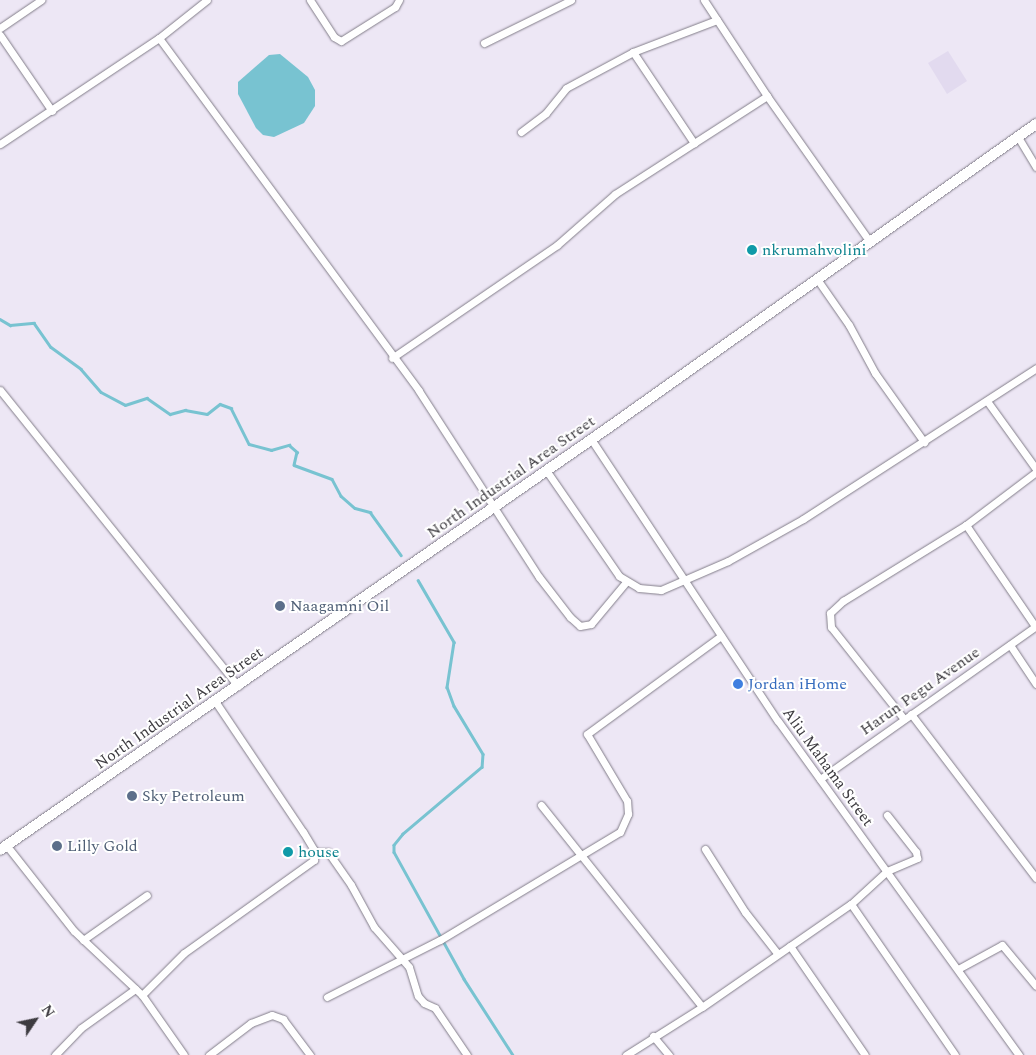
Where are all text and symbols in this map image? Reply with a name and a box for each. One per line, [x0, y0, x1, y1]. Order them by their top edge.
place label: nkrumahvolini [762, 240, 866, 260]
marker: nkrumahvolini [746, 244, 758, 256]
street label: North Industrial Area Street [423, 412, 599, 542]
place label: Naagamni Oil [290, 596, 389, 616]
marker: Naagamni Oil [274, 600, 286, 612]
street label: North Industrial Area Street [91, 643, 267, 773]
street label: Harun Pegu Avenue [857, 643, 983, 739]
place label: Jordan iHome [748, 674, 847, 694]
marker: Jordan iHome [732, 678, 744, 690]
street label: Aliu Mahama Street [778, 704, 878, 830]
place label: Sky Petroleum [142, 786, 245, 806]
marker: Sky Petroleum [126, 790, 138, 802]
place label: Lilly Gold [67, 836, 138, 856]
marker: Lilly Gold [51, 840, 63, 852]
place label: house [298, 842, 340, 862]
marker: house [282, 846, 294, 858]
north arrow [10, 995, 60, 1045]
text: N [36, 1001, 60, 1022]

